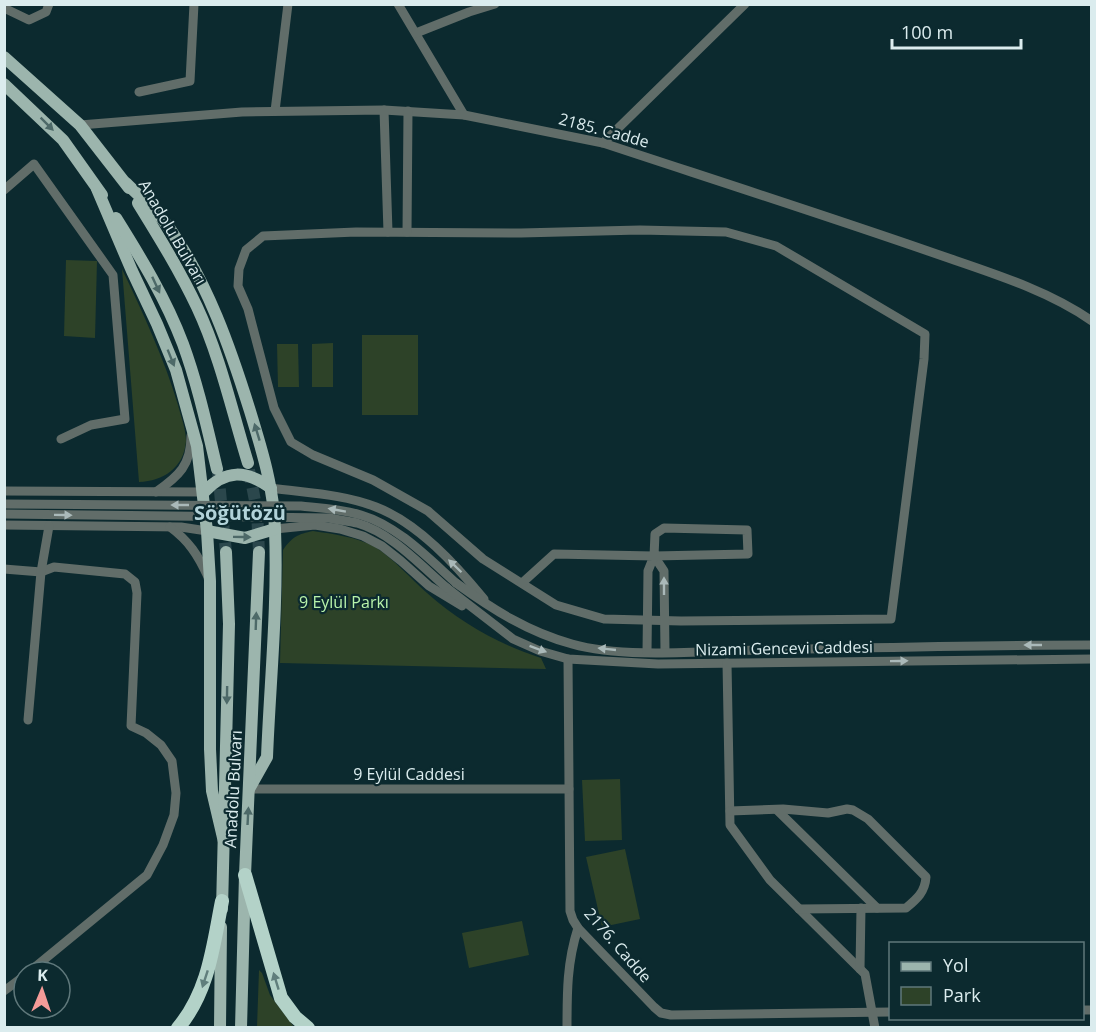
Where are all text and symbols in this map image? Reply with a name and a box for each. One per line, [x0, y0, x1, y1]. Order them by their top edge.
scale bar [892, 12, 1021, 50]
text: 100 m [901, 20, 953, 44]
street label: 2185. Cadde [556, 107, 652, 153]
one-way arrow [39, 117, 53, 131]
street label: Anadolu Bulvarı [134, 175, 212, 289]
one-way arrow [151, 276, 160, 293]
one-way arrow [166, 349, 176, 367]
one-way arrow [251, 423, 261, 441]
district label: Söğütözü [194, 499, 286, 526]
one-way arrow [171, 500, 190, 510]
one-way arrow [327, 505, 346, 514]
one-way arrow [53, 510, 72, 519]
one-way arrow [232, 532, 251, 542]
one-way arrow [447, 559, 462, 573]
one-way arrow [659, 577, 669, 596]
park label: 9 Eylül Parkı [299, 591, 389, 613]
one-way arrow [252, 612, 261, 631]
street label: Nizami Gencevi Caddesi [695, 635, 873, 661]
one-way arrow [1024, 640, 1043, 650]
one-way arrow [598, 644, 617, 654]
one-way arrow [529, 645, 547, 655]
one-way arrow [889, 656, 908, 666]
one-way arrow [222, 685, 232, 704]
street label: Anadolu Bulvarı [219, 730, 247, 848]
street label: 9 Eylül Caddesi [353, 763, 465, 785]
one-way arrow [243, 807, 252, 826]
street label: 2176. Cadde [579, 903, 657, 987]
legend [889, 942, 1084, 1020]
text: Yol [943, 953, 968, 977]
north arrow [12, 960, 72, 1020]
text: K [37, 964, 49, 986]
one-way arrow [200, 970, 210, 988]
one-way arrow [271, 972, 280, 990]
text: Park [943, 983, 981, 1007]

